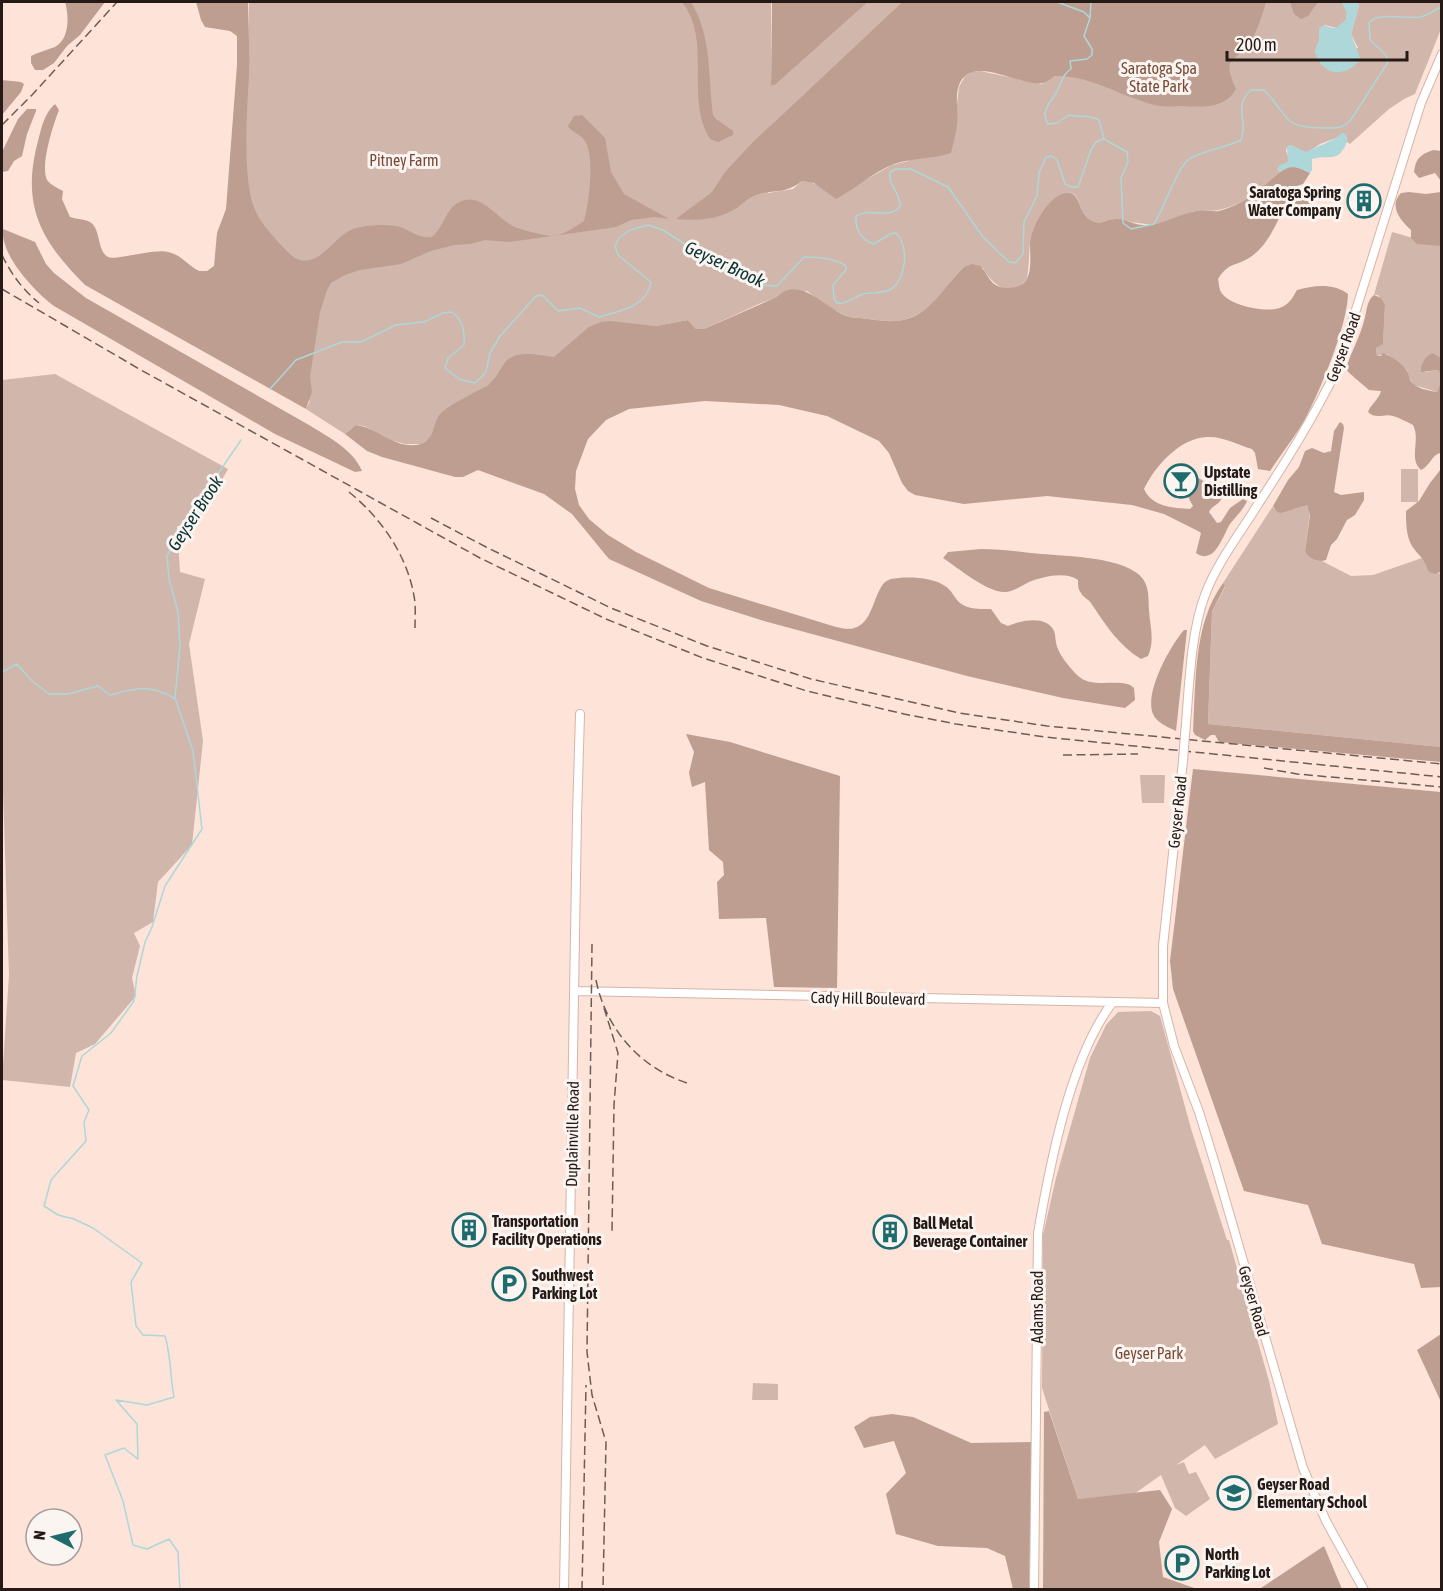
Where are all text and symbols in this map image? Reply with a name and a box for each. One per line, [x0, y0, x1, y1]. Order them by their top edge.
scale bar [1227, 24, 1407, 62]
text: 200 m [1236, 34, 1277, 55]
park label: Saratoga Spa State Park [1121, 59, 1197, 95]
park label: Pitney Farm [369, 151, 439, 170]
place label: Saratoga Spring Water Company [1247, 183, 1341, 219]
building icon: Saratoga Spring Water Company [1346, 183, 1382, 219]
water label: Geyser Brook [682, 236, 769, 292]
street label: Geyser Road [1322, 310, 1365, 385]
bar icon: Upstate Distilling [1163, 463, 1199, 499]
place label: Upstate Distilling [1204, 463, 1257, 499]
water label: Geyser Brook [163, 471, 228, 555]
street label: Geyser Road [1164, 775, 1191, 849]
street label: Cady Hill Boulevard [810, 988, 926, 1009]
street label: Duplainville Road [562, 1081, 583, 1187]
building icon: Transportation Facility Operations [451, 1212, 487, 1248]
place label: Transportation Facility Operations [492, 1212, 602, 1248]
building icon: Ball Metal Beverage Container [872, 1214, 908, 1250]
place label: Ball Metal Beverage Container [913, 1214, 1027, 1250]
street label: Geyser Road [1234, 1264, 1273, 1339]
parking icon: Southwest Parking Lot [491, 1266, 527, 1302]
place label: Southwest Parking Lot [532, 1266, 598, 1302]
street label: Adams Road [1028, 1271, 1046, 1343]
park label: Geyser Park [1115, 1344, 1183, 1363]
school or university icon: Geyser Road Elementary School [1216, 1475, 1252, 1511]
place label: Geyser Road Elementary School [1257, 1475, 1368, 1511]
north arrow [24, 1507, 84, 1567]
text: N [30, 1529, 49, 1541]
parking icon: North Parking Lot [1164, 1545, 1200, 1581]
place label: North Parking Lot [1205, 1545, 1271, 1581]

